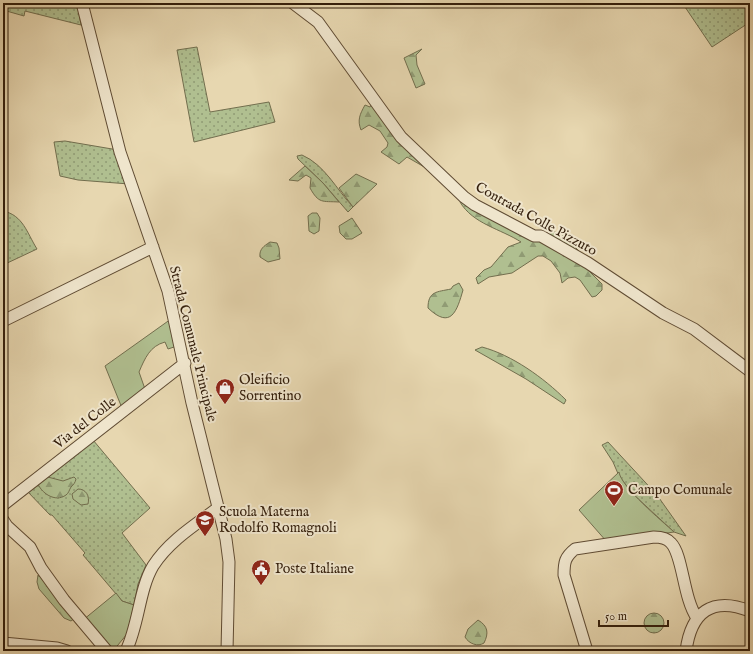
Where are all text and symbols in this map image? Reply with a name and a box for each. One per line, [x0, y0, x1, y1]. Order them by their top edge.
street label: Contrada Colle Pizzuto [472, 178, 600, 260]
street label: Strada Comunale Principale [165, 264, 221, 424]
place label: Oleificio Sorrentino [239, 371, 302, 405]
shop icon: Oleificio Sorrentino [214, 377, 236, 405]
street label: Via del Colle [49, 393, 120, 454]
sports icon: Campo Comunale [603, 479, 625, 507]
place label: Campo Comunale [628, 481, 733, 499]
place label: Scuola Materna Rodolfo Romagnoli [219, 503, 337, 537]
school or university icon: Scuola Materna Rodolfo Romagnoli [194, 509, 216, 537]
public building icon: Poste Italiane [250, 558, 272, 586]
place label: Poste Italiane [275, 560, 354, 578]
scale bar [599, 602, 668, 628]
text: 50 m [605, 609, 627, 624]

